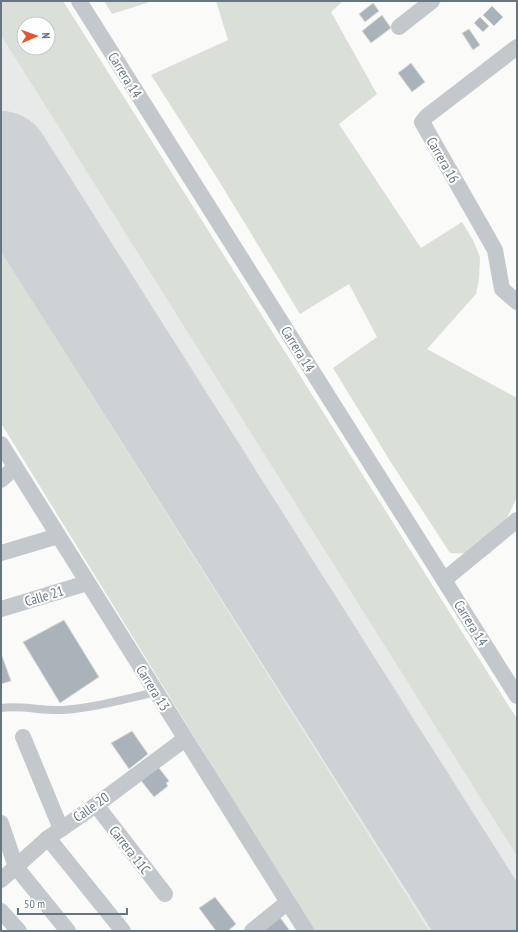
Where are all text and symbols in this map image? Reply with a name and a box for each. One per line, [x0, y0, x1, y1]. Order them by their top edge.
north arrow [16, 16, 56, 56]
text: N [39, 32, 53, 39]
street label: Carrera 14 [104, 49, 146, 102]
street label: Carrera 16 [423, 134, 463, 186]
street label: Carrera 14 [277, 323, 319, 376]
street label: Calle 21 [22, 582, 66, 610]
street label: Carrera 14 [450, 597, 492, 650]
street label: Carrera 13 [132, 662, 174, 714]
street label: Calle 20 [70, 788, 112, 826]
street label: Carrera 11C [105, 822, 155, 878]
scale bar [18, 890, 127, 916]
text: 50 m [24, 896, 45, 911]

